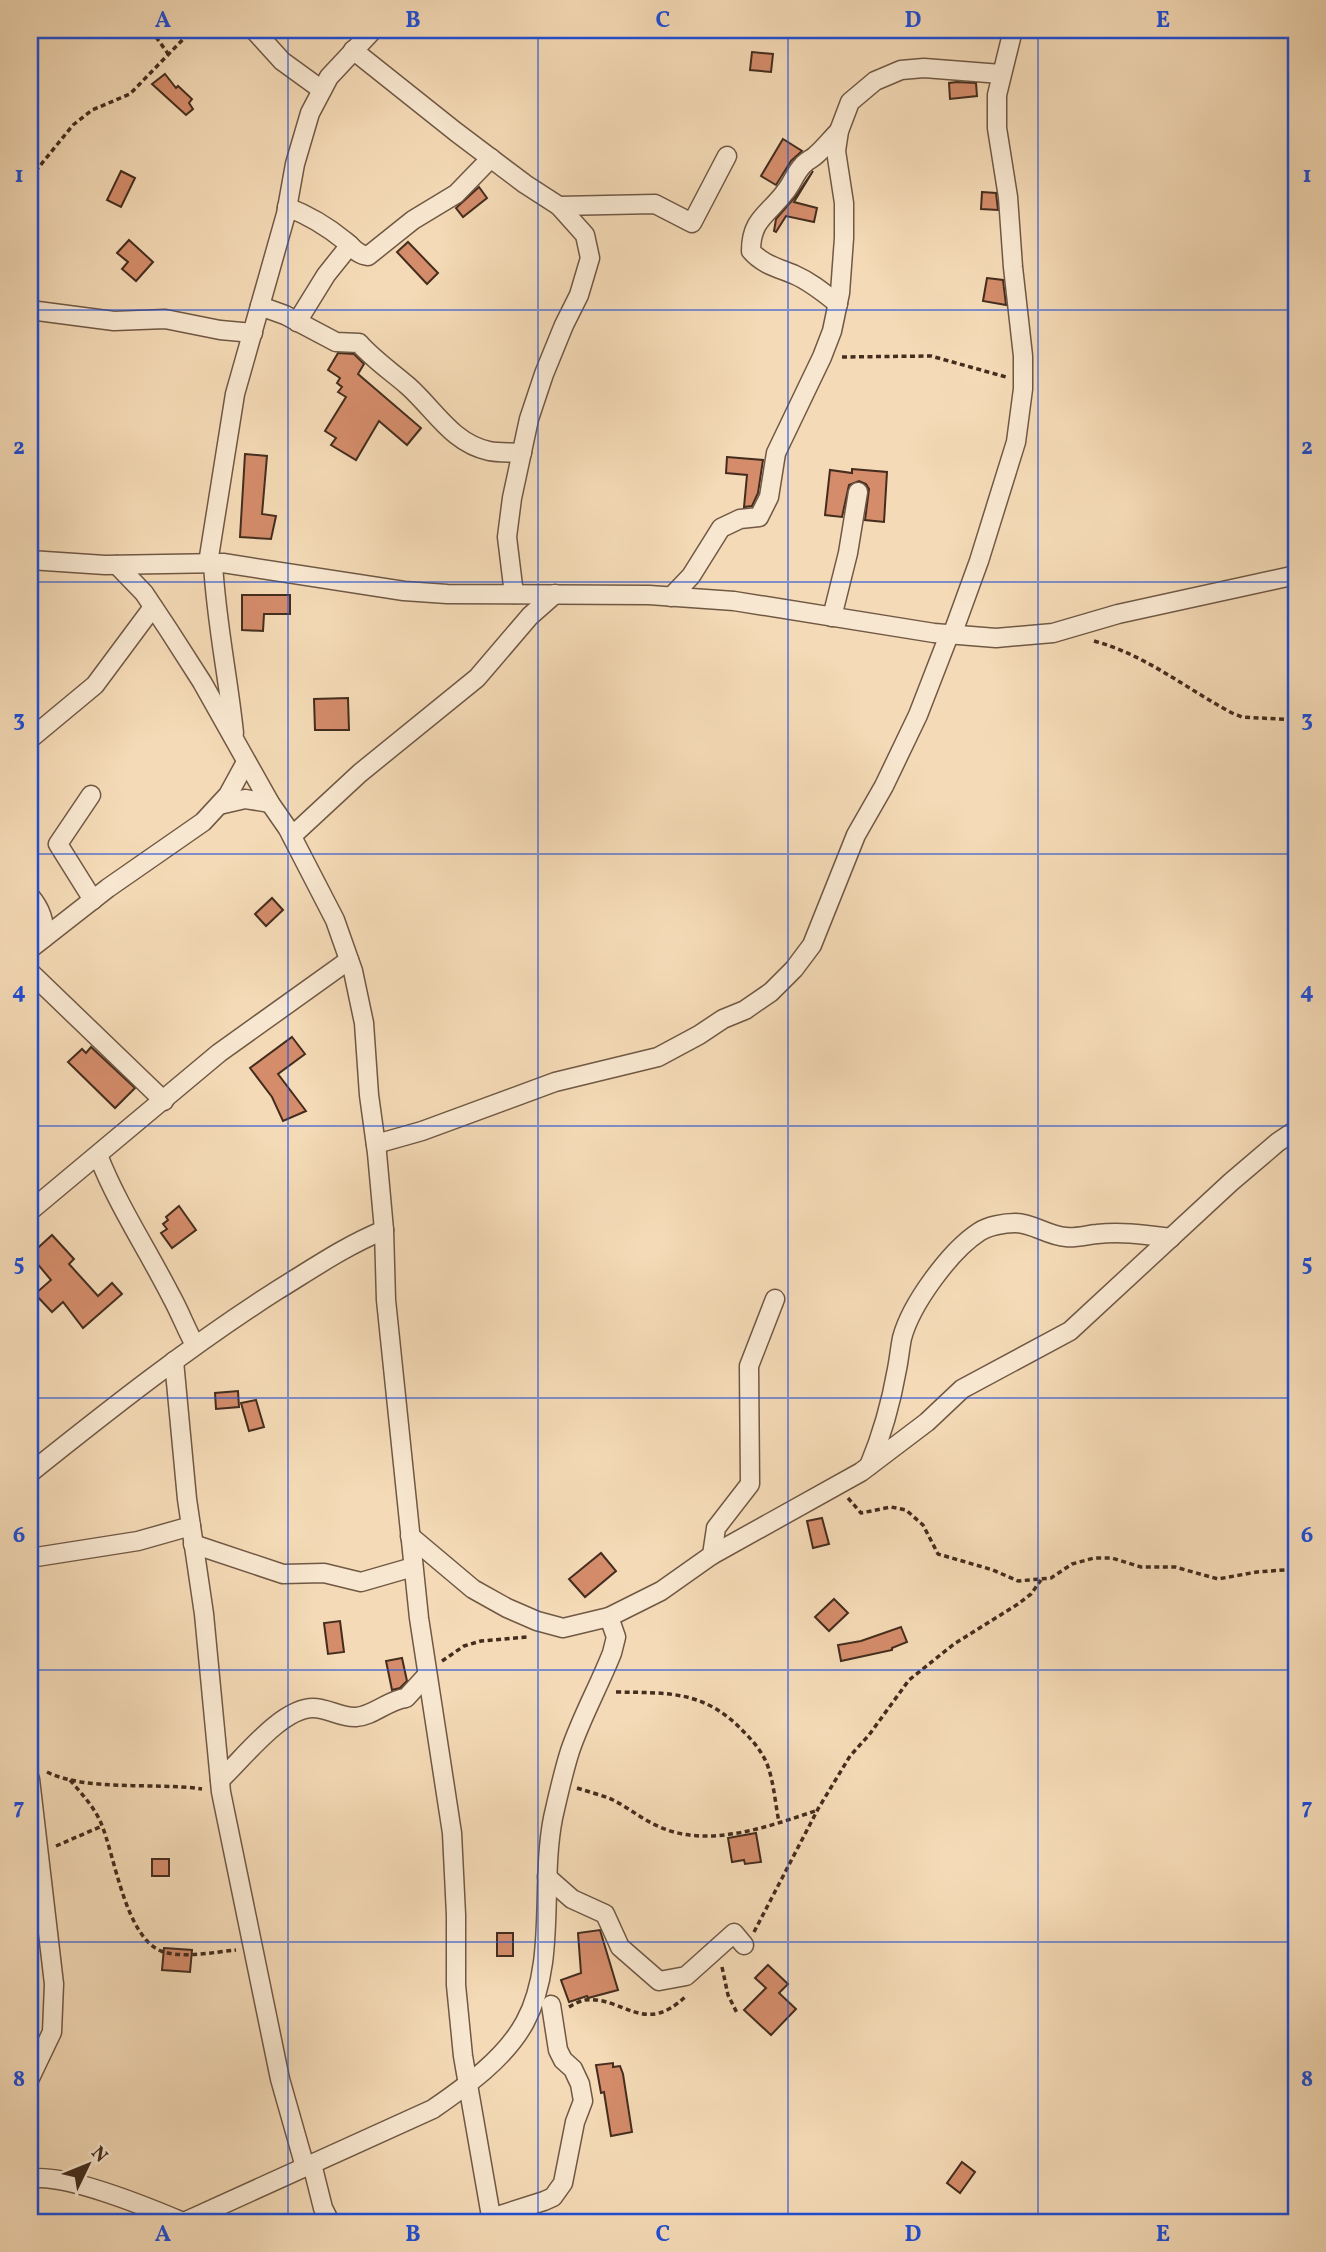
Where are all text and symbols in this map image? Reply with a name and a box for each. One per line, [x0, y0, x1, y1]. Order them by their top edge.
text: A [155, 5, 171, 37]
text: B [405, 5, 421, 37]
text: C [656, 5, 670, 37]
text: D [905, 5, 922, 37]
text: E [1156, 5, 1170, 37]
text: 1 [14, 160, 24, 192]
text: 1 [1302, 160, 1312, 192]
text: 2 [13, 432, 25, 464]
text: 2 [1301, 432, 1313, 464]
text: 3 [13, 704, 25, 736]
text: 3 [1301, 704, 1313, 736]
text: 4 [12, 976, 26, 1008]
text: 4 [1300, 976, 1314, 1008]
text: 5 [13, 1248, 25, 1280]
text: 5 [1301, 1248, 1313, 1280]
text: 6 [13, 1520, 25, 1552]
text: 6 [1301, 1520, 1313, 1552]
text: 7 [14, 1792, 25, 1824]
text: 7 [1302, 1792, 1313, 1824]
text: 8 [13, 2064, 25, 2096]
text: 8 [1301, 2064, 1313, 2096]
north arrow [52, 2130, 122, 2200]
text: N [85, 2141, 113, 2169]
text: A [155, 2219, 171, 2251]
text: B [405, 2219, 421, 2251]
text: C [656, 2219, 670, 2251]
text: D [905, 2219, 922, 2251]
text: E [1156, 2219, 1170, 2251]

